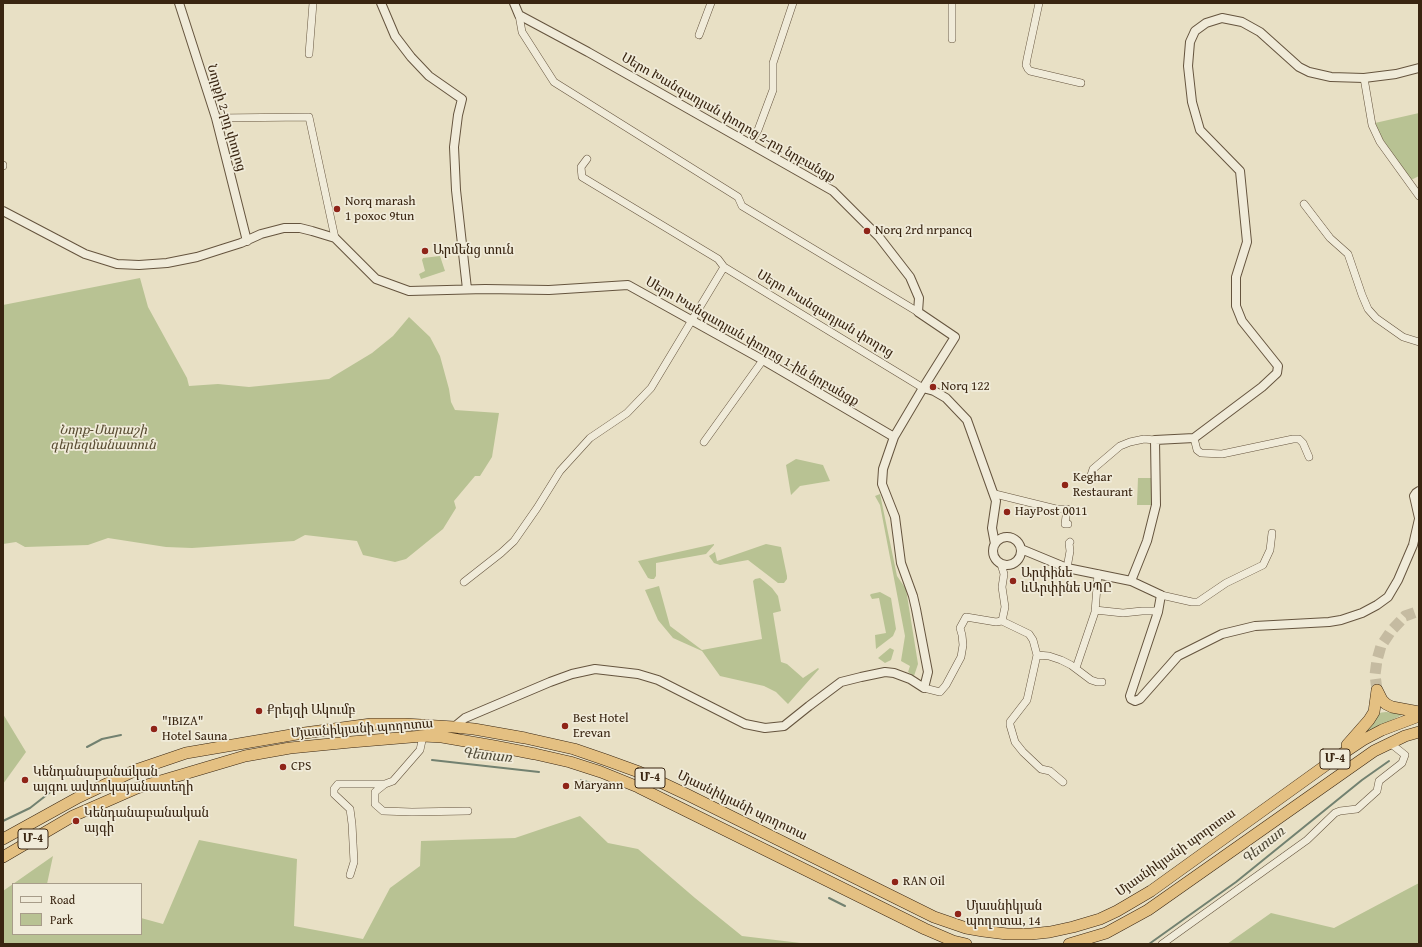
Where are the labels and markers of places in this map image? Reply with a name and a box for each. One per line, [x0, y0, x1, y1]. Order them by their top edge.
place label: Norq marash 1 poxoc 9tun [345, 194, 416, 225]
marker: Norq marash 1 poxoc 9tun [332, 204, 342, 214]
place label: Norq 2rd nrpancq [875, 223, 972, 239]
marker: Norq 2rd nrpancq [862, 226, 872, 236]
place label: Արմենց տուն [433, 243, 514, 259]
marker: Արմենց տուն [420, 246, 430, 256]
place label: Norq 122 [941, 379, 990, 395]
marker: Norq 122 [928, 382, 938, 392]
place label: Keghar Restaurant [1073, 470, 1133, 501]
marker: Keghar Restaurant [1060, 480, 1070, 490]
place label: HayPost 0011 [1015, 504, 1088, 520]
marker: HayPost 0011 [1002, 507, 1012, 517]
place label: Արփինե ևԱրփինե ՍՊԸ [1021, 566, 1112, 597]
marker: Արփինե ևԱրփինե ՍՊԸ [1008, 576, 1018, 586]
place label: Քրեյզի Ակումբ [267, 703, 356, 719]
marker: Քրեյզի Ակումբ [254, 706, 264, 716]
place label: Best Hotel Erevan [573, 711, 629, 742]
place label: "IBIZA" Hotel Sauna [162, 714, 227, 745]
marker: Best Hotel Erevan [560, 721, 570, 731]
marker: "IBIZA" Hotel Sauna [149, 724, 159, 734]
place label: CPS [291, 759, 311, 775]
marker: CPS [278, 762, 288, 772]
place label: Կենդանաբանական այգու ավտոկայանատեղի [33, 765, 193, 796]
marker: Կենդանաբանական այգու ավտոկայանատեղի [20, 775, 30, 785]
place label: Maryann [574, 778, 623, 794]
marker: Maryann [561, 781, 571, 791]
place label: Կենդանաբանական այգի [84, 806, 209, 837]
marker: Կենդանաբանական այգի [71, 816, 81, 826]
place label: RAN Oil [903, 874, 945, 890]
marker: RAN Oil [890, 877, 900, 887]
place label: Մյասնիկյան պողոտա, 14 [966, 899, 1042, 930]
marker: Մյասնիկյան պողոտա, 14 [953, 909, 963, 919]

